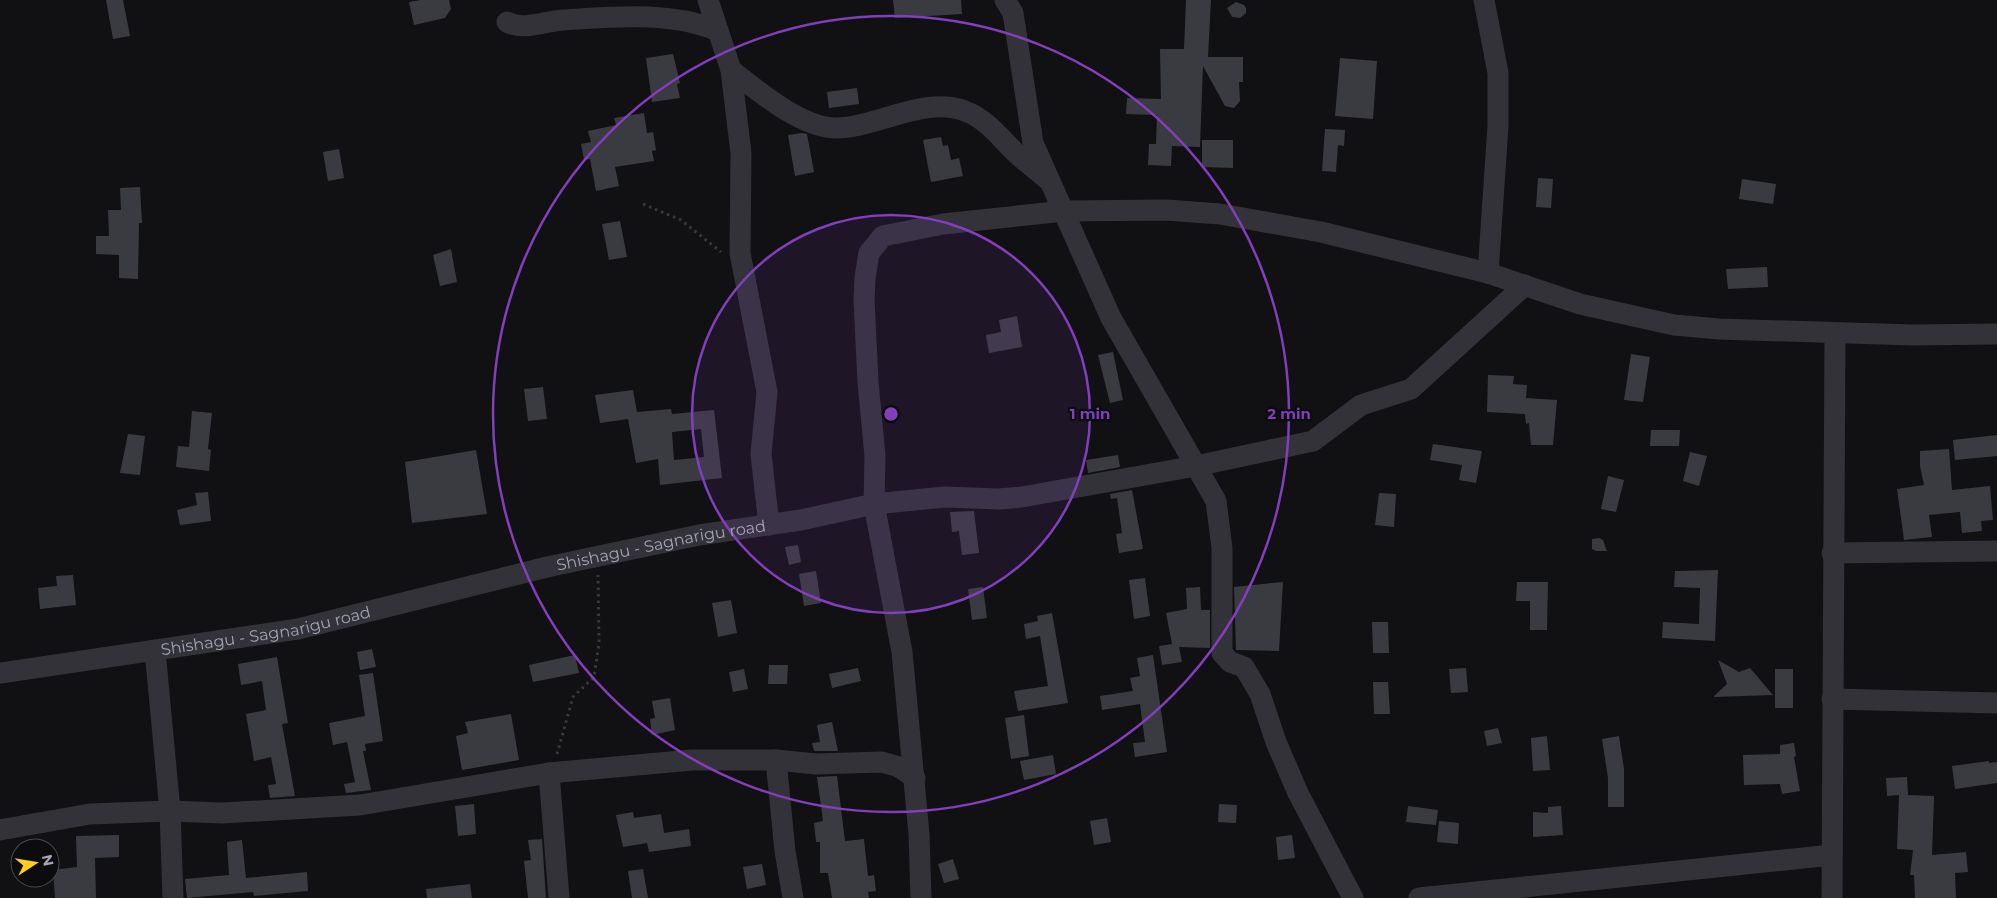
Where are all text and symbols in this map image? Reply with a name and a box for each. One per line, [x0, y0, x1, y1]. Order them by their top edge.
text: 1 min [1070, 404, 1110, 423]
text: 2 min [1267, 404, 1311, 423]
centre of rings [882, 405, 900, 423]
street label: Shishagu - Sagnarigu road [555, 516, 767, 574]
street label: Shishagu - Sagnarigu road [159, 602, 372, 659]
north arrow [10, 838, 60, 888]
text: N [38, 853, 58, 868]

